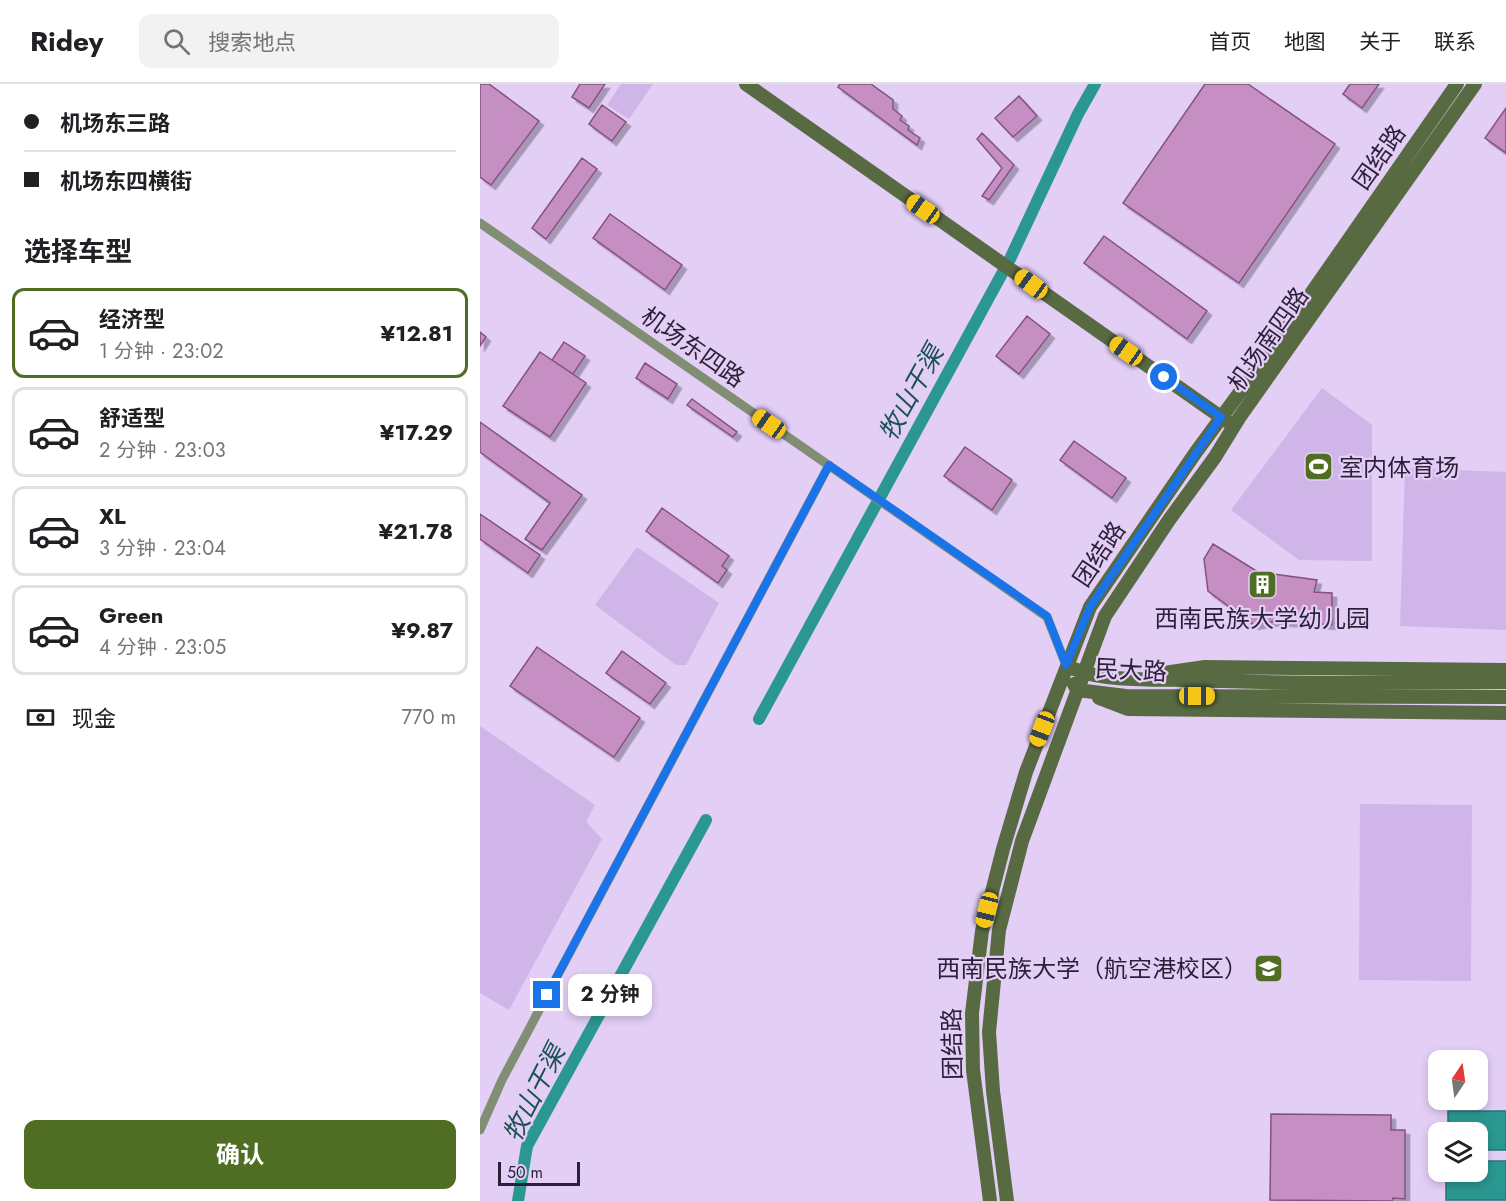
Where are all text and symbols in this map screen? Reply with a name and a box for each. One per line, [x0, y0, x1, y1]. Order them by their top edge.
search box [139, 14, 559, 68]
text: Ridey [30, 21, 103, 62]
icon: search [160, 25, 193, 58]
text: 搜索地点 [208, 26, 296, 58]
text: 首页 [1209, 27, 1251, 57]
text: 地图 [1284, 27, 1326, 57]
text: 关于 [1359, 27, 1401, 57]
text: 联系 [1434, 27, 1476, 57]
text: 机场东三路 [60, 107, 170, 139]
street label: 团结路 [1344, 117, 1414, 197]
text: 机场东四横街 [60, 165, 192, 197]
car [903, 191, 943, 227]
text: 选择车型 [24, 232, 132, 271]
car [1011, 266, 1051, 302]
street label: 机场南四路 [1219, 280, 1317, 398]
street label: 机场东四路 [634, 298, 752, 396]
text: 经济型 [99, 303, 165, 335]
icon: car [27, 306, 81, 360]
text: ¥12.81 [381, 317, 453, 349]
car [1106, 333, 1146, 369]
water label: 牧山干渠 [869, 335, 955, 448]
text: 1 分钟 · 23:02 [99, 337, 224, 366]
route start [1150, 363, 1177, 390]
text: 舒适型 [99, 402, 165, 434]
icon: car [27, 405, 81, 459]
car [749, 406, 789, 442]
text: ¥17.29 [380, 416, 453, 448]
text: 2 分钟 · 23:03 [99, 436, 226, 465]
place label: 室内体育场 [1339, 450, 1459, 485]
sports icon: 室内体育场 [1302, 451, 1334, 483]
text: XL [99, 500, 126, 532]
icon: car [27, 504, 81, 558]
street label: 团结路 [1064, 514, 1134, 594]
text: ¥21.78 [379, 515, 453, 547]
text: 3 分钟 · 23:04 [99, 534, 226, 563]
building icon: 西南民族大学幼儿园 [1246, 569, 1278, 601]
text: Green [99, 599, 163, 631]
place label: 西南民族大学幼儿园 [1154, 601, 1370, 636]
icon: car [27, 603, 81, 657]
text: ¥9.87 [391, 614, 453, 646]
text: 4 分钟 · 23:05 [99, 633, 226, 662]
street label: 民大路 [1094, 651, 1168, 689]
car [1179, 687, 1215, 705]
icon: cash [24, 701, 57, 734]
text: 现金 [72, 702, 116, 734]
text: 770 m [401, 703, 456, 732]
car [1027, 709, 1057, 749]
car [974, 890, 1000, 930]
place label: 西南民族大学（航空港校区） [936, 951, 1248, 986]
school or university icon: 西南民族大学（航空港校区） [1253, 952, 1285, 984]
callout: 2 分钟 [568, 974, 652, 1016]
text: 2 分钟 [580, 980, 640, 1009]
route end [533, 981, 560, 1008]
street label: 团结路 [934, 1008, 970, 1080]
water label: 牧山干渠 [493, 1034, 576, 1148]
north arrow [1428, 1050, 1488, 1110]
map controls [1428, 1050, 1488, 1182]
button: 确认 [24, 1120, 456, 1189]
button: layers [1428, 1122, 1488, 1182]
scale bar [498, 1159, 580, 1186]
text: 50 m [507, 1161, 543, 1184]

